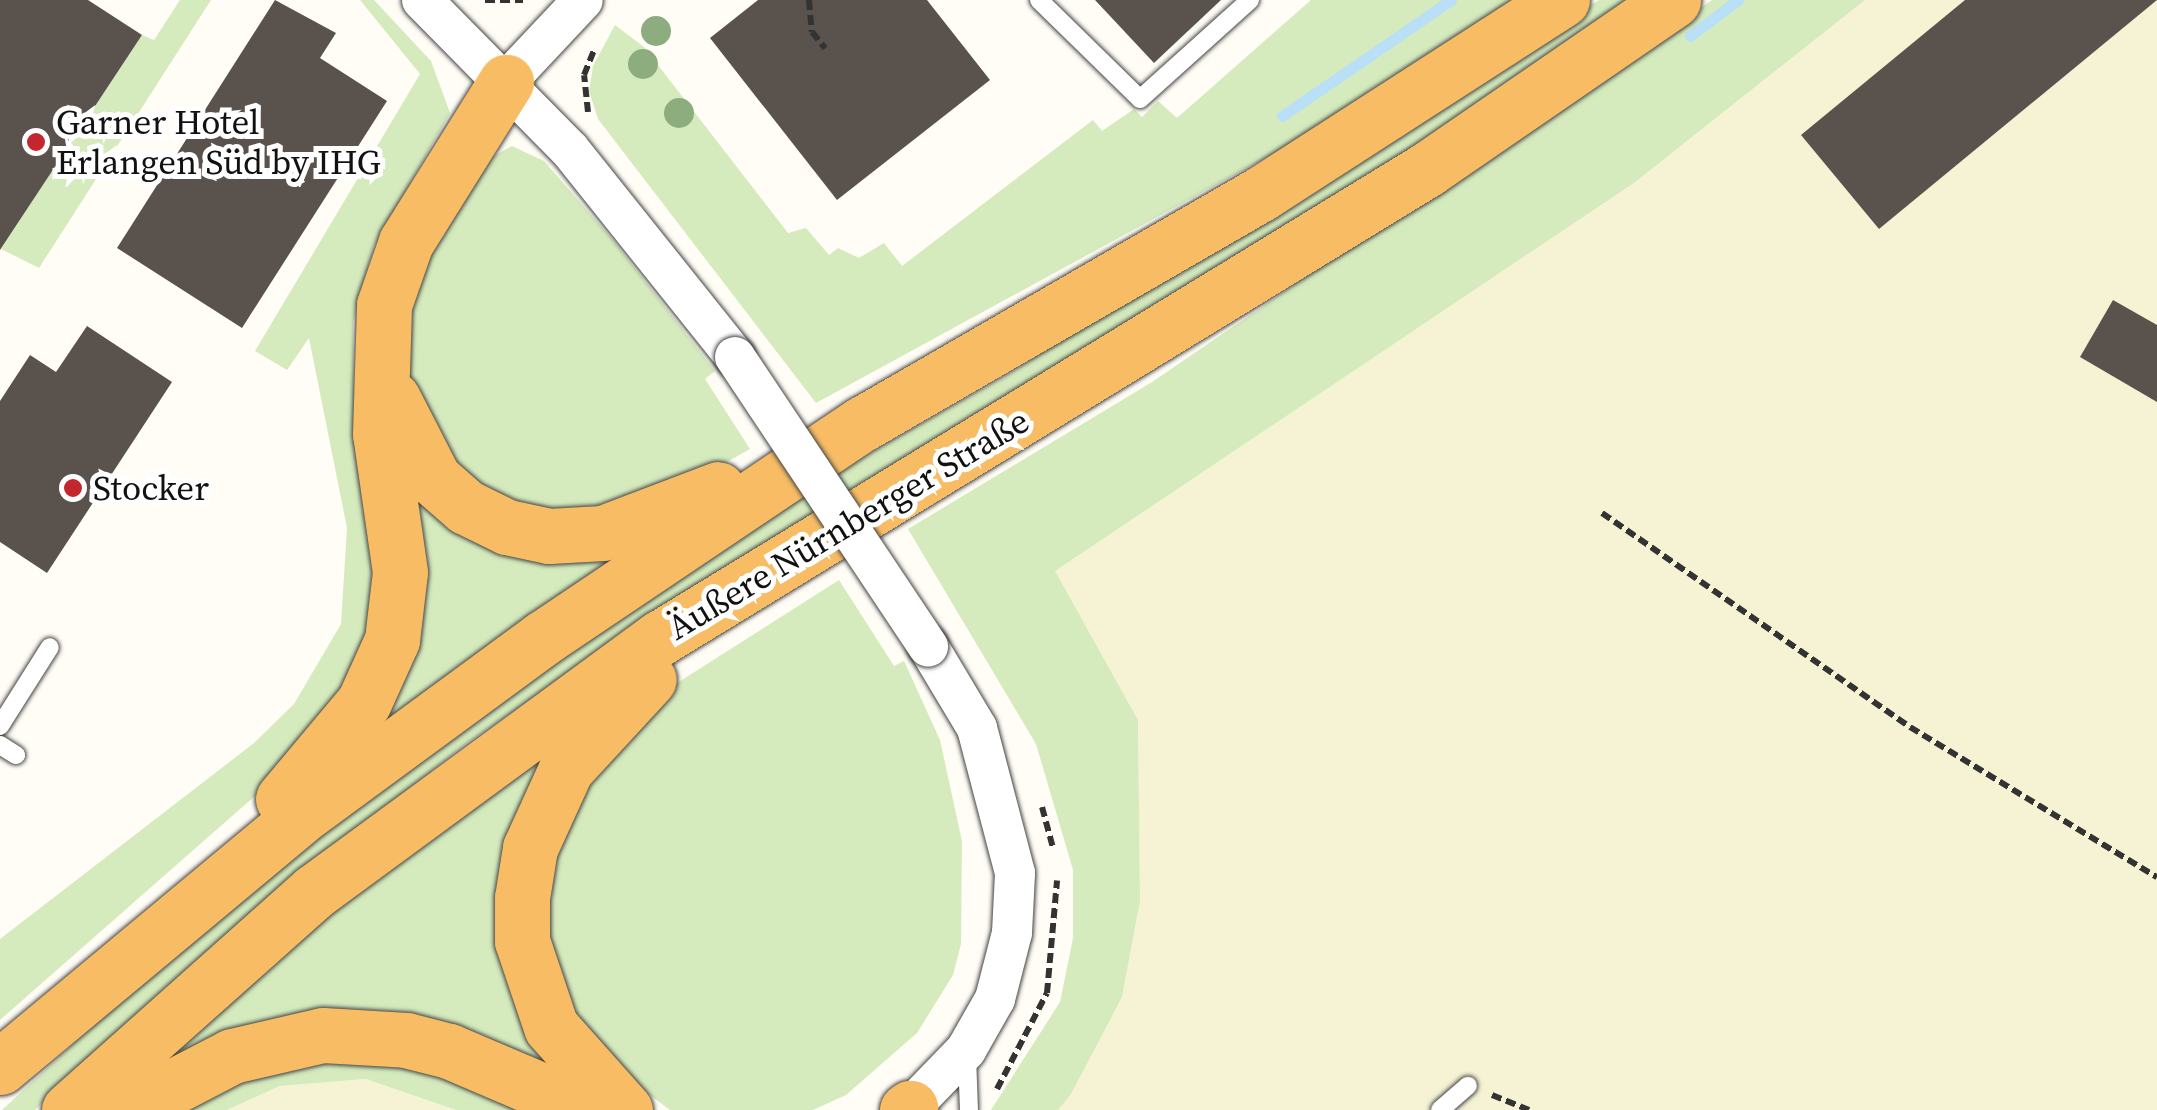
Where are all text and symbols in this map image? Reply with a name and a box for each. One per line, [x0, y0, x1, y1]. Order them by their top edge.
place label: Garner Hotel Erlangen Süd by IHG [56, 101, 381, 183]
marker: Garner Hotel Erlangen Süd by IHG [25, 131, 47, 153]
street label: Äußere Nürnberger Straße [660, 399, 1036, 649]
place label: Stocker [93, 467, 209, 509]
marker: Stocker [62, 477, 84, 499]

